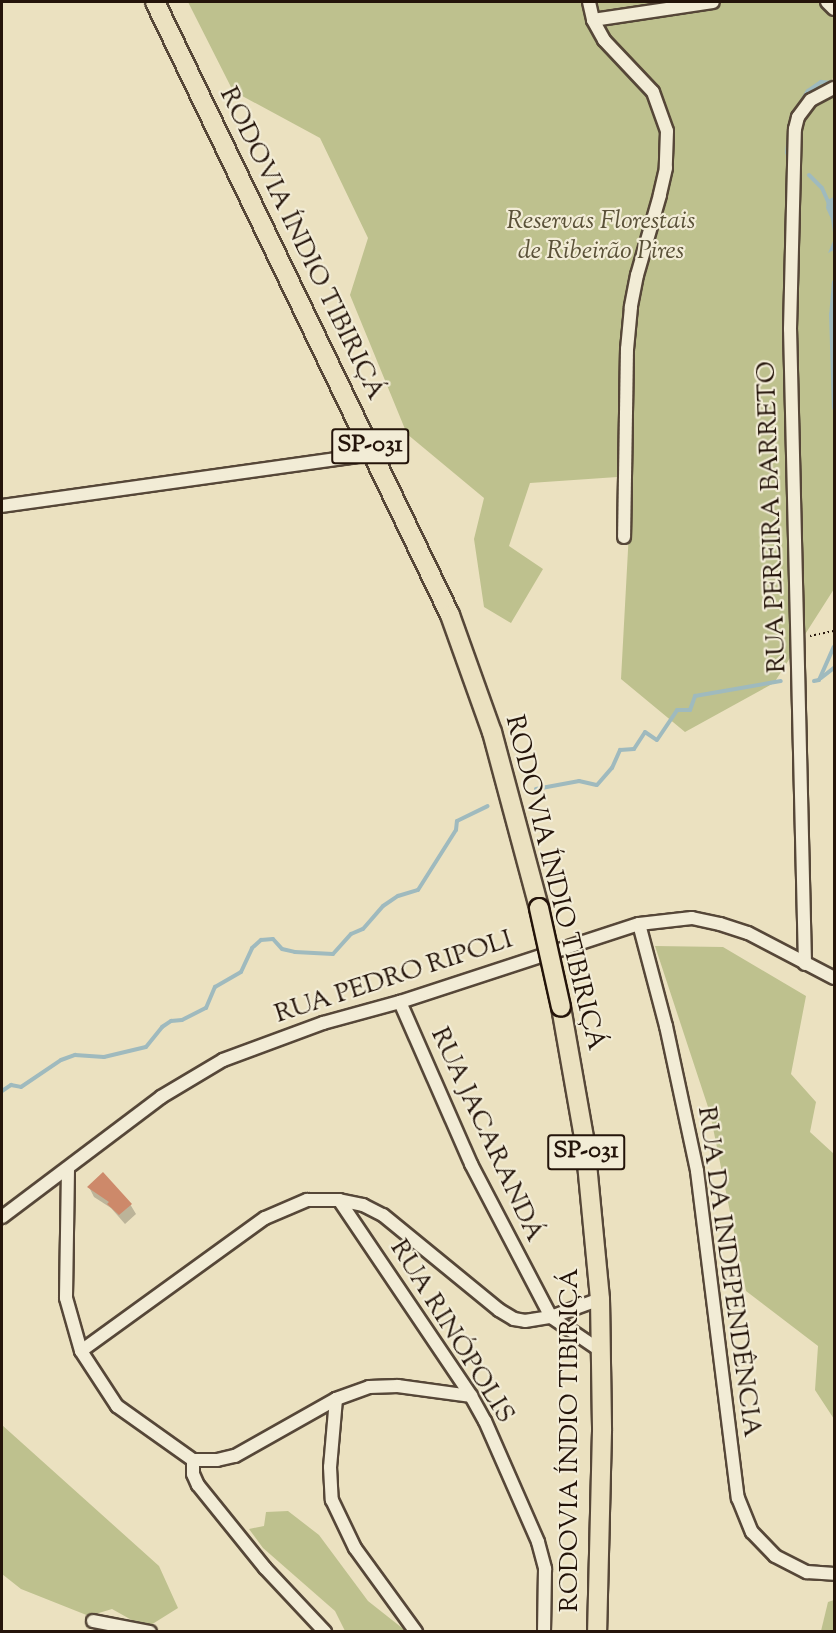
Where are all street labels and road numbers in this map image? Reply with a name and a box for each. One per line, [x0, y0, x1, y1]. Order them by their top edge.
street label: RODOVIA ÍNDIO TIBIRIÇÁ [211, 82, 391, 406]
street label: RUA PEREIRA BARRETO [752, 360, 794, 674]
road number: SP-031 [331, 425, 409, 467]
street label: RODOVIA ÍNDIO TIBIRIÇÁ [497, 712, 611, 1054]
street label: RUA PEDRO RIPOLI [271, 925, 517, 1031]
street label: RUA JACARANDÁ [423, 1023, 549, 1247]
street label: RUA DA INDEPENDÊNCIA [689, 1105, 767, 1439]
road number: SP-031 [547, 1131, 625, 1173]
street label: RUA RINÓPOLIS [382, 1235, 520, 1429]
street label: RODOVIA ÍNDIO TIBIRIÇÁ [555, 1268, 587, 1612]

